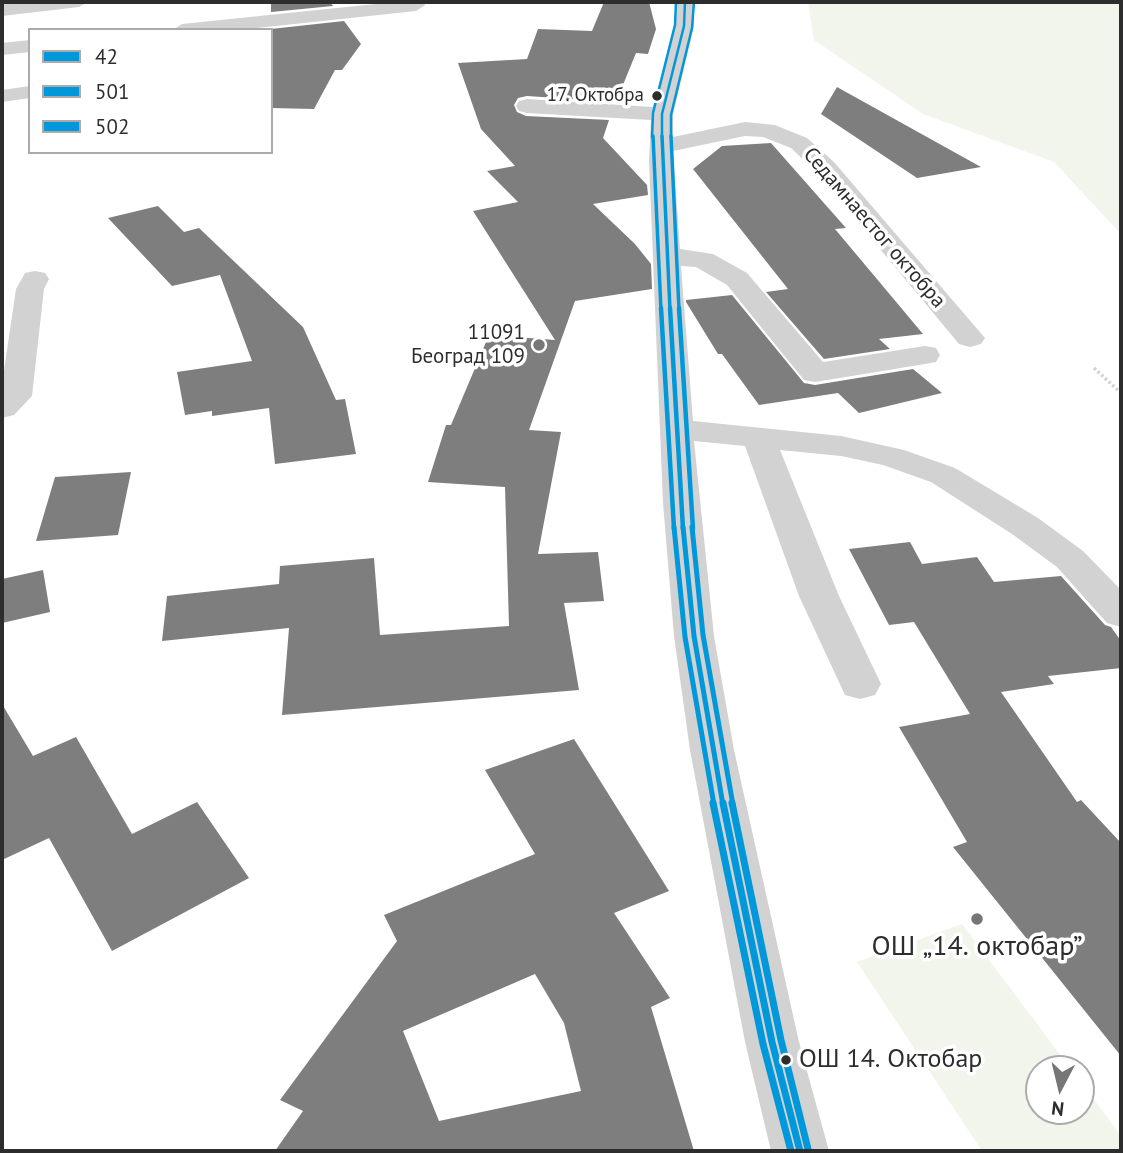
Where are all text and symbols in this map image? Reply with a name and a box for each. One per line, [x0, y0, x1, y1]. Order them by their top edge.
legend [28, 28, 273, 154]
text: 42 [95, 43, 118, 70]
text: 501 [95, 78, 129, 105]
place label: 17. Октобра [547, 85, 644, 107]
marker: 17. Октобра [650, 89, 664, 103]
text: 502 [95, 113, 129, 140]
street label: Седамнаестог октобра [797, 143, 951, 313]
place label: 11091 Београд 109 [411, 320, 525, 370]
marker: 11091 Београд 109 [531, 337, 547, 353]
marker: ОШ „14. октобар” [969, 911, 985, 927]
place label: ОШ „14. октобар” [872, 930, 1082, 964]
place label: ОШ 14. Октобар [799, 1044, 982, 1076]
marker: ОШ 14. Октобар [779, 1053, 793, 1067]
north arrow [1025, 1055, 1095, 1125]
text: N [1050, 1096, 1065, 1122]

